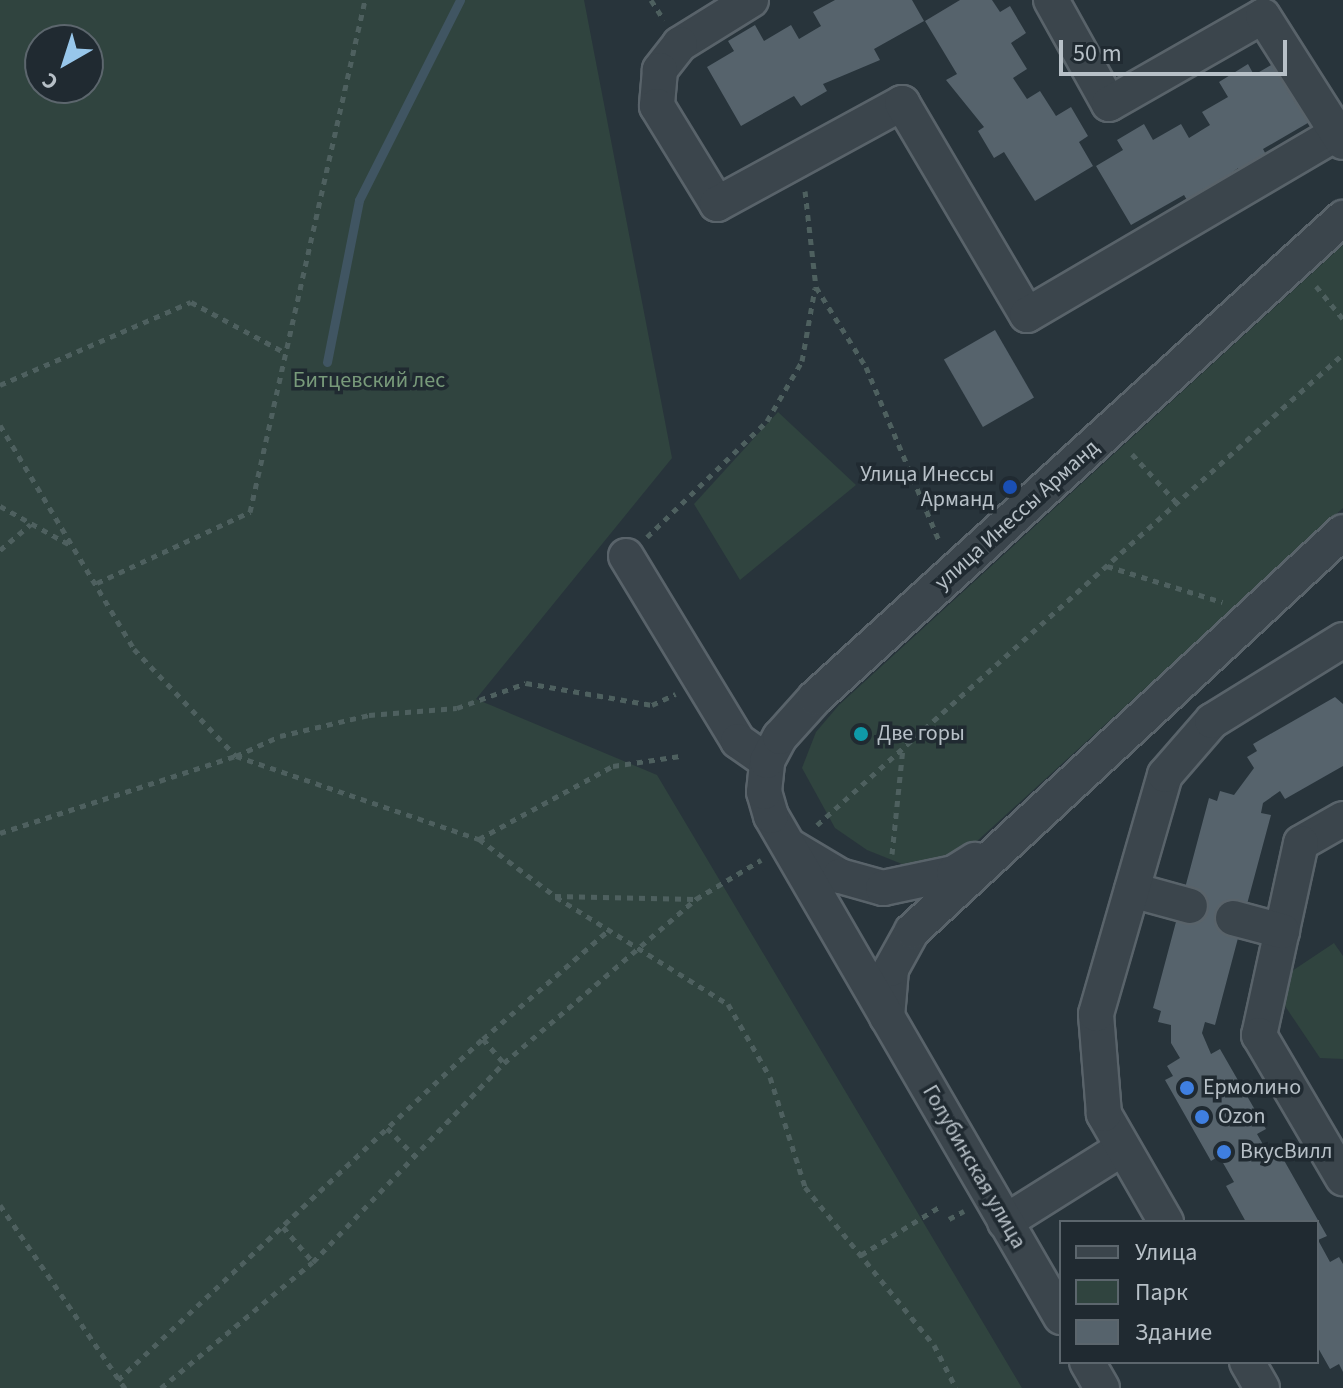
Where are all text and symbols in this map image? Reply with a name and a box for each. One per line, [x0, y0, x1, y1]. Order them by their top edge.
north arrow [24, 24, 104, 104]
scale bar [1063, 24, 1291, 74]
text: 50 m [1073, 36, 1122, 71]
text: С [35, 65, 65, 98]
park label: Битцевский лес [293, 368, 445, 394]
street label: улица Инессы Арманд [929, 434, 1105, 596]
place label: Улица Инессы Арманд [860, 461, 994, 512]
marker: Улица Инессы Арманд [1001, 478, 1019, 496]
place label: Две горы [877, 721, 965, 747]
marker: Две горы [852, 725, 870, 743]
place label: Ермолино [1203, 1075, 1301, 1101]
marker: Ермолино [1178, 1079, 1196, 1097]
street label: Голубинская улица [916, 1081, 1032, 1253]
place label: Ozon [1218, 1104, 1266, 1130]
marker: Ozon [1193, 1108, 1211, 1126]
place label: ВкусВилл [1240, 1139, 1332, 1165]
marker: ВкусВилл [1215, 1143, 1233, 1161]
legend [1059, 1220, 1319, 1364]
text: Улица [1135, 1235, 1197, 1270]
text: Парк [1135, 1275, 1188, 1310]
text: Здание [1135, 1315, 1212, 1350]

